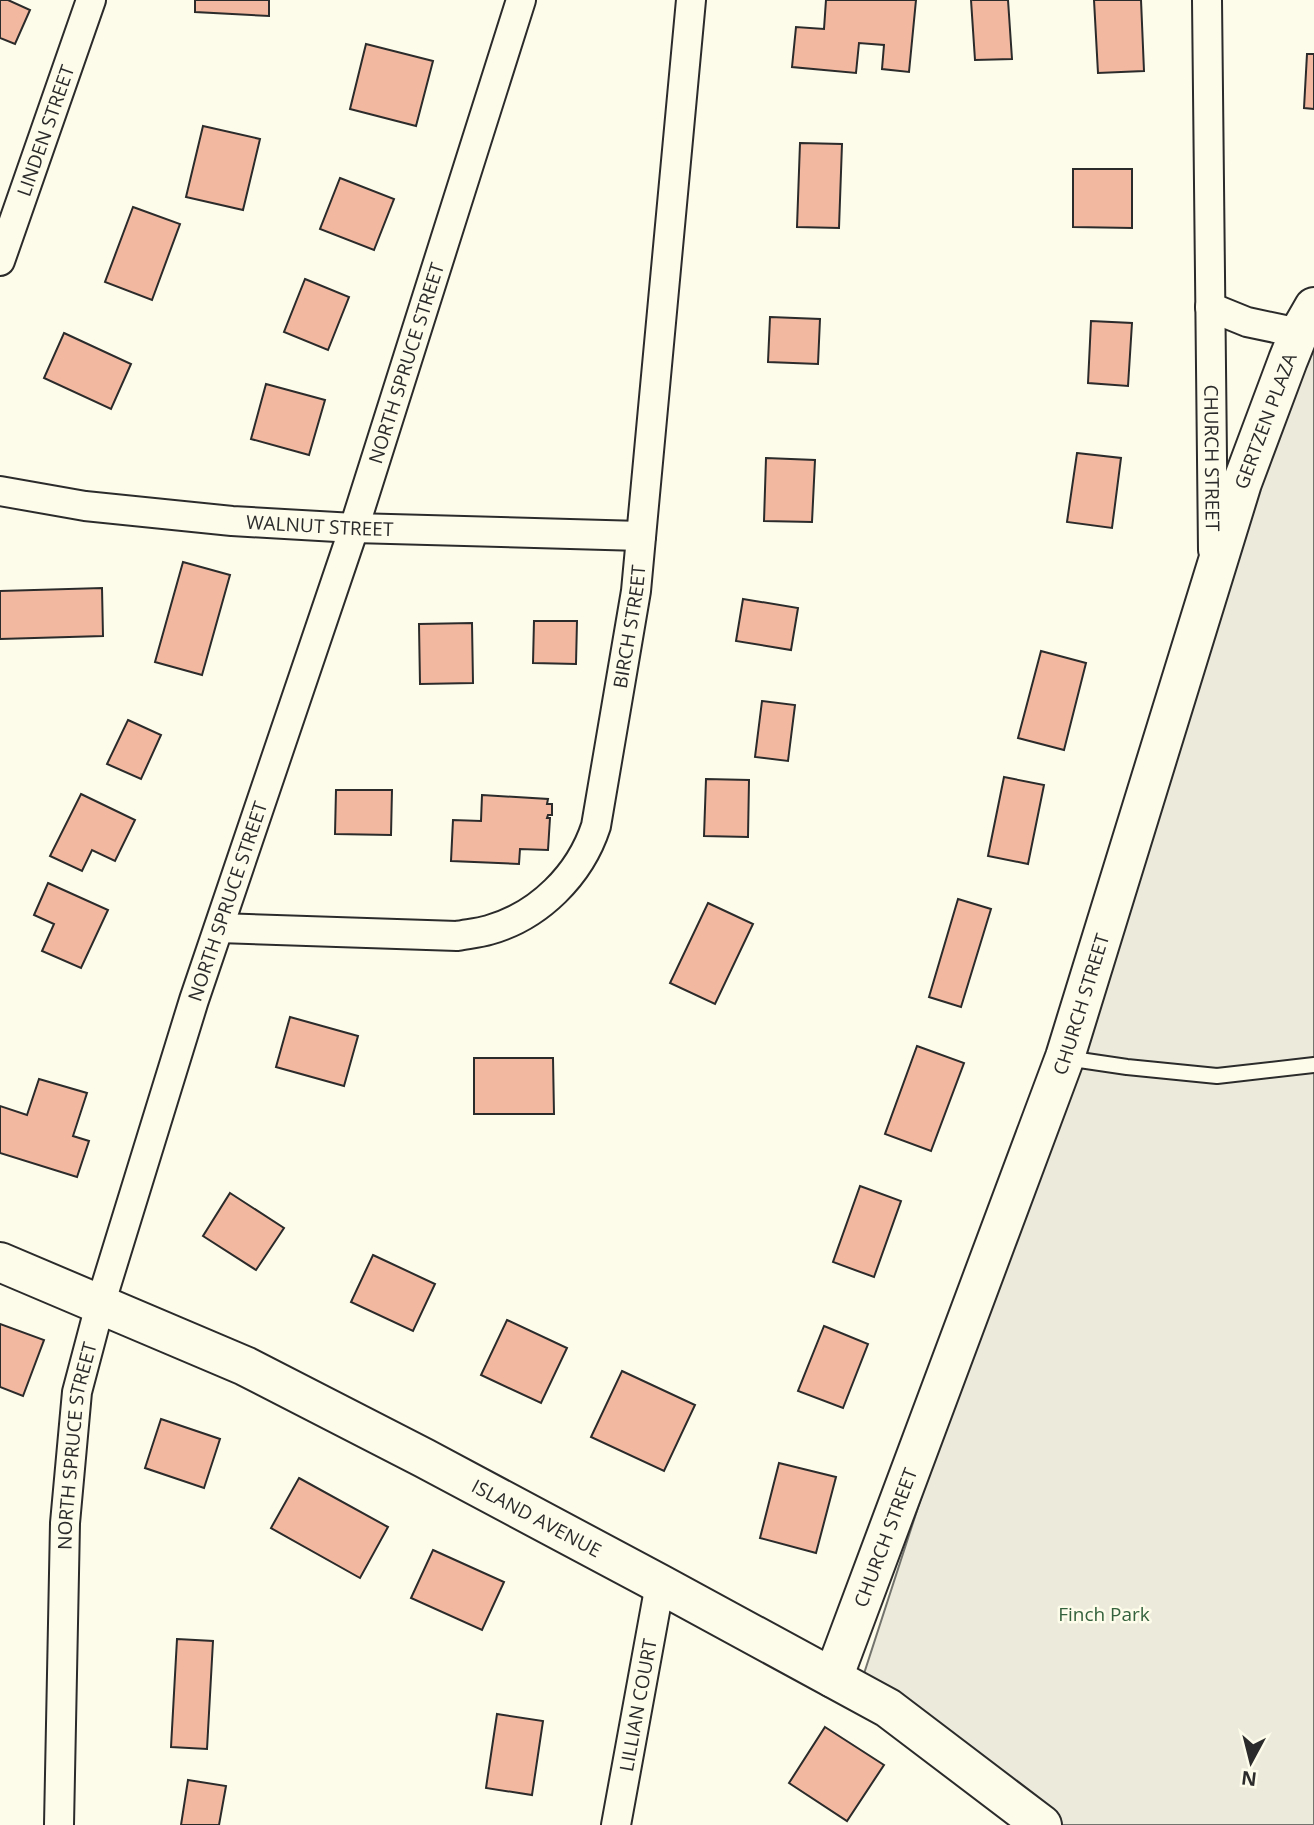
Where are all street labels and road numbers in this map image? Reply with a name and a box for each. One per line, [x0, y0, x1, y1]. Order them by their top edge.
street label: LINDEN STREET [11, 61, 80, 200]
street label: NORTH SPRUCE STREET [362, 259, 450, 467]
street label: GERTZEN PLAZA [1228, 349, 1303, 493]
street label: CHURCH STREET [1198, 384, 1226, 532]
street label: WALNUT STREET [246, 509, 394, 542]
street label: BIRCH STREET [607, 563, 651, 690]
street label: NORTH SPRUCE STREET [182, 797, 274, 1005]
street label: CHURCH STREET [1046, 930, 1115, 1079]
street label: NORTH SPRUCE STREET [51, 1339, 103, 1550]
street label: CHURCH STREET [848, 1464, 924, 1611]
street label: ISLAND AVENUE [467, 1473, 606, 1563]
street label: LILLIAN COURT [613, 1636, 663, 1773]

